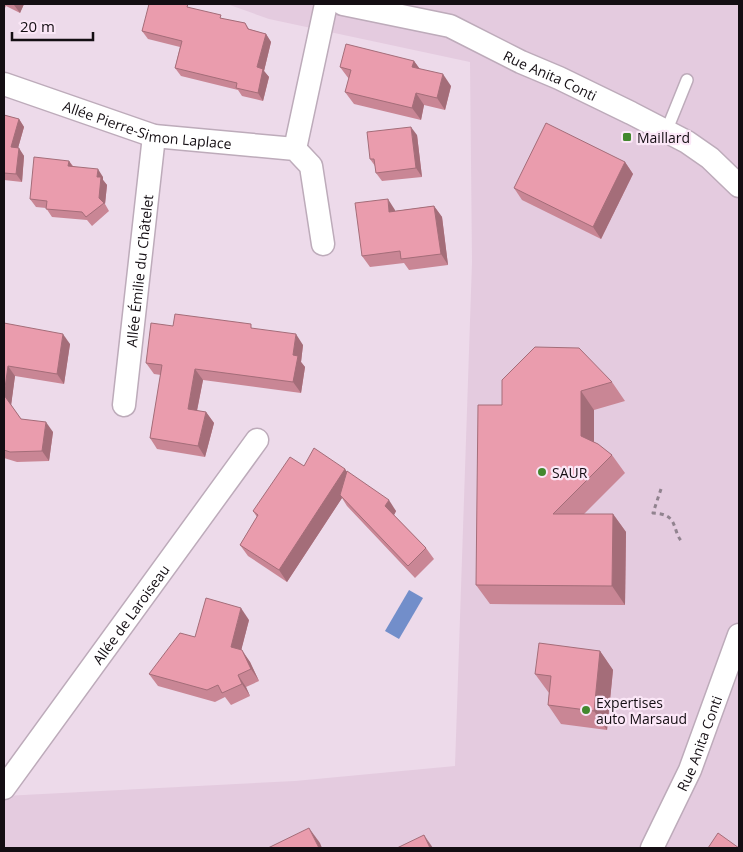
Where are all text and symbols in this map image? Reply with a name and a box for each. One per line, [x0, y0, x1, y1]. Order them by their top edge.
scale bar [12, 10, 94, 42]
text: 20 m [20, 16, 55, 36]
street label: Rue Anita Conti [501, 45, 600, 105]
street label: Allée Pierre-Simon Laplace [61, 96, 233, 153]
place label: Maillard [637, 128, 690, 147]
marker: Maillard [621, 131, 633, 143]
street label: Allée Émilie du Châtelet [121, 193, 157, 348]
place label: SAUR [552, 463, 588, 482]
marker: SAUR [536, 466, 548, 478]
street label: Allée de Laroiseau [88, 560, 173, 668]
place label: Expertises auto Marsaud [596, 693, 687, 728]
street label: Rue Anita Conti [672, 693, 726, 794]
marker: Expertises auto Marsaud [580, 704, 592, 716]

